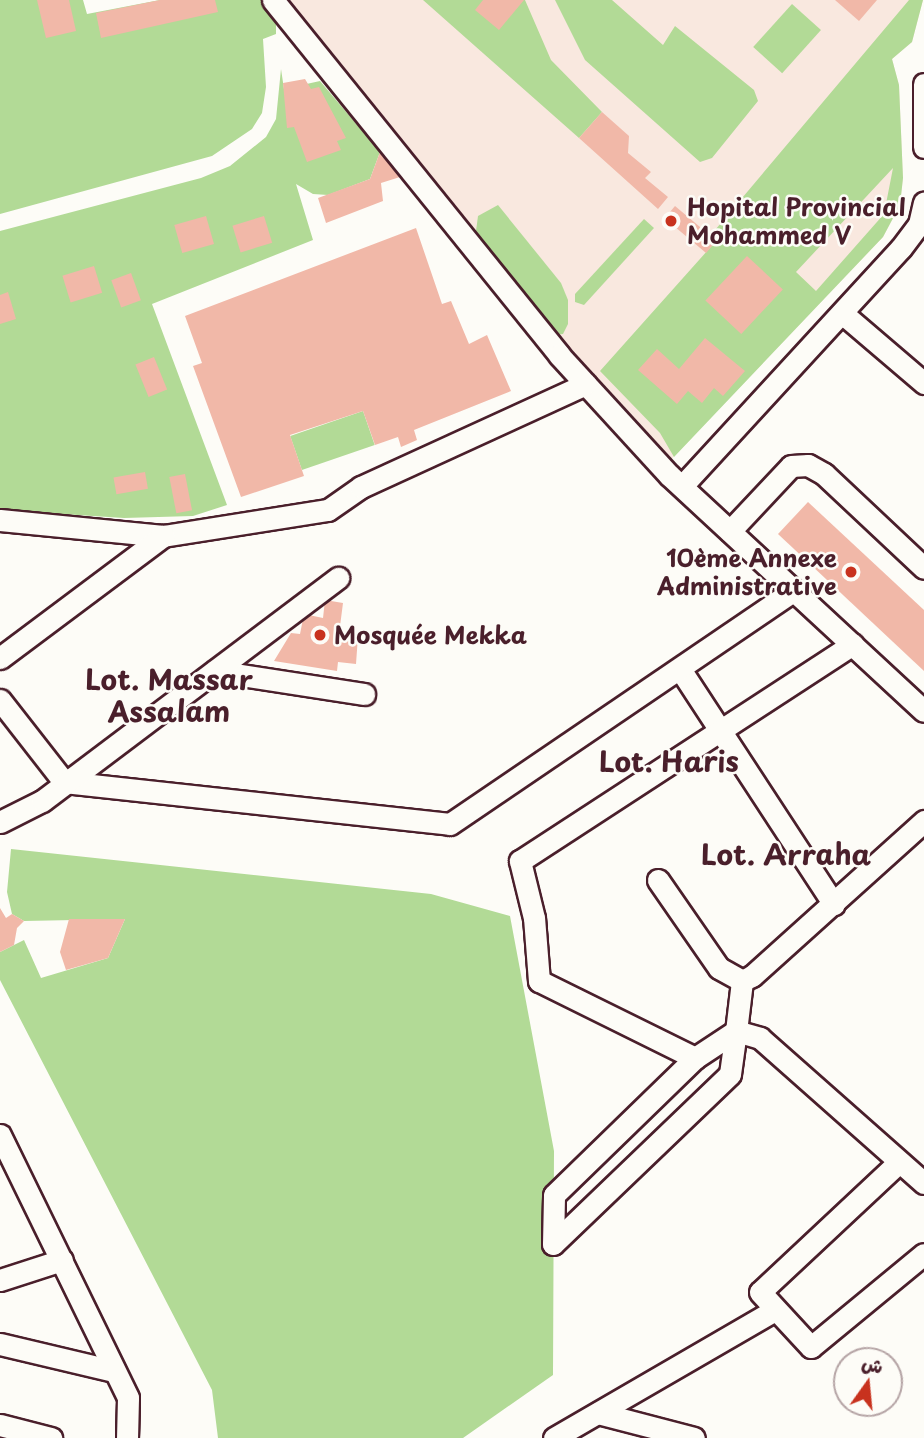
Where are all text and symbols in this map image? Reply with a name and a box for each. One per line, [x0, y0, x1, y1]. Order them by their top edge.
place label: Hopital Provincial Mohammed V [687, 193, 906, 249]
marker: Hopital Provincial Mohammed V [661, 211, 681, 231]
place label: 10ème Annexe Administrative [657, 544, 837, 600]
marker: 10ème Annexe Administrative [843, 564, 859, 580]
place label: Mosquée Mekka [334, 621, 528, 649]
marker: Mosquée Mekka [312, 627, 328, 643]
district label: Lot. Massar Assalam [85, 662, 253, 728]
district label: Lot. Haris [599, 744, 739, 778]
district label: Lot. Arraha [701, 837, 871, 871]
north arrow [833, 1347, 903, 1417]
text: ش [859, 1347, 887, 1380]

